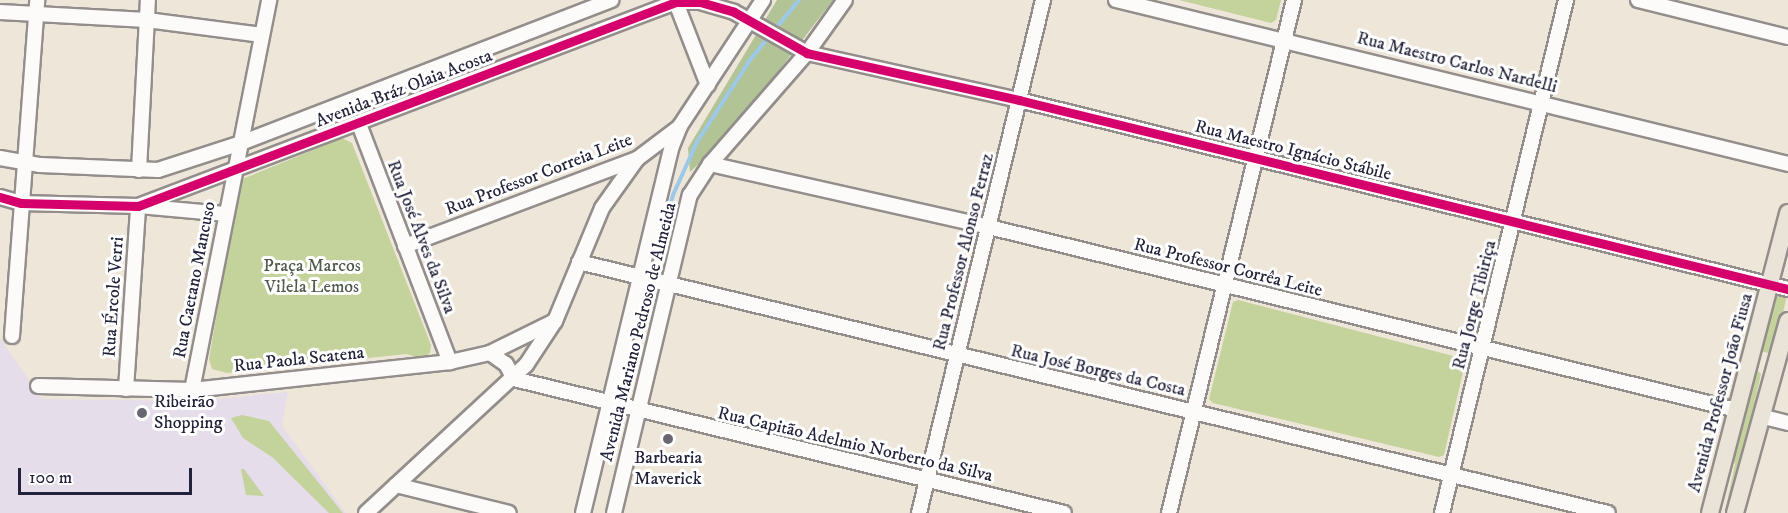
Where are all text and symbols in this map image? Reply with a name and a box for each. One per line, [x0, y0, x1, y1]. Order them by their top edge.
street label: Rua Maestro Carlos Nardelli [1355, 28, 1559, 98]
street label: Avenida Bráz Olaia Acosta [313, 45, 495, 133]
street label: Rua Maestro Ignácio Stábile [1193, 116, 1393, 186]
street label: Rua Professor Correia Leite [443, 129, 635, 221]
street label: Rua Professor Alonso Ferraz [929, 151, 999, 353]
street label: Rua José Alves da Silva [382, 157, 460, 317]
street label: Rua Caetano Mancuso [169, 200, 221, 360]
street label: Avenida Mariano Pedroso de Almeida [596, 200, 682, 464]
street label: Rua Professor Corrêa Leite [1131, 234, 1325, 302]
street label: Rua Ércole Verri [99, 236, 129, 358]
street label: Rua Jorge Tibiriça [1448, 238, 1502, 372]
park label: Praça Marcos Vilela Lemos [263, 256, 361, 298]
street label: Avenida Professor João Fiusa [1684, 291, 1758, 495]
street label: Rua José Borges da Costa [1009, 340, 1187, 402]
street label: Rua Paola Scatena [233, 342, 365, 378]
place label: Ribeirão Shopping [154, 392, 222, 434]
street label: Rua Capitão Adelmio Norberto da Silva [715, 403, 995, 487]
marker: Ribeirão Shopping [135, 406, 149, 420]
marker: Barbearia Maverick [661, 432, 675, 446]
place label: Barbearia Maverick [634, 448, 702, 490]
scale bar [21, 456, 195, 494]
text: 100 m [29, 467, 72, 489]

